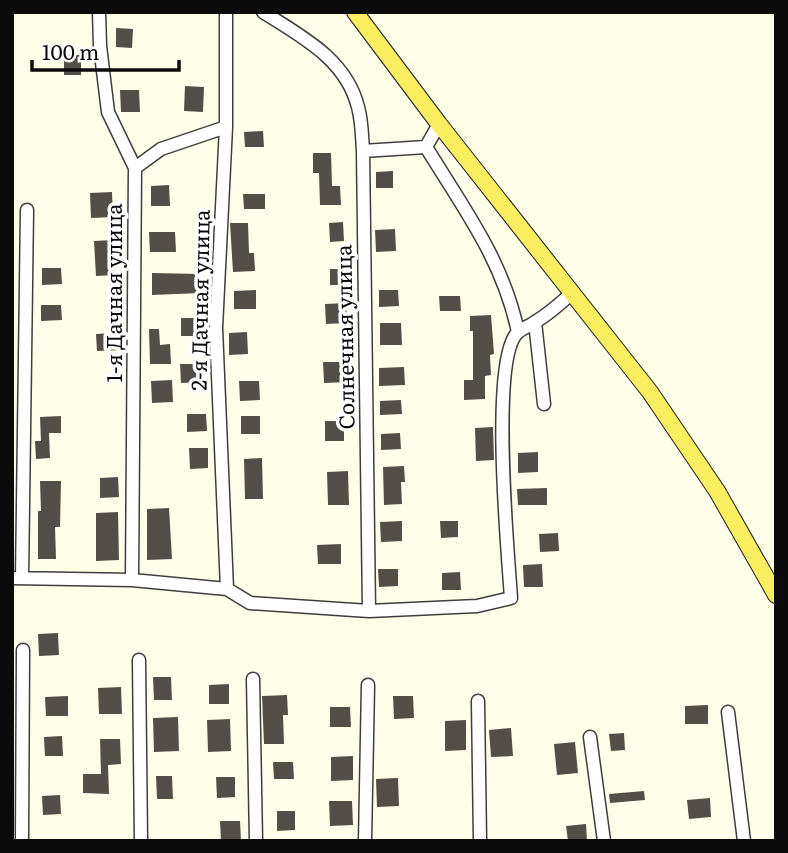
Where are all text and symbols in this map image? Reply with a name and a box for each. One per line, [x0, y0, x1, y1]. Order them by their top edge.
scale bar [32, 28, 178, 72]
text: 100 m [42, 35, 99, 66]
street label: 1-я Дачная улица [97, 203, 128, 383]
street label: 2-я Дачная улица [181, 208, 216, 391]
street label: Солнечная улица [326, 244, 361, 430]

